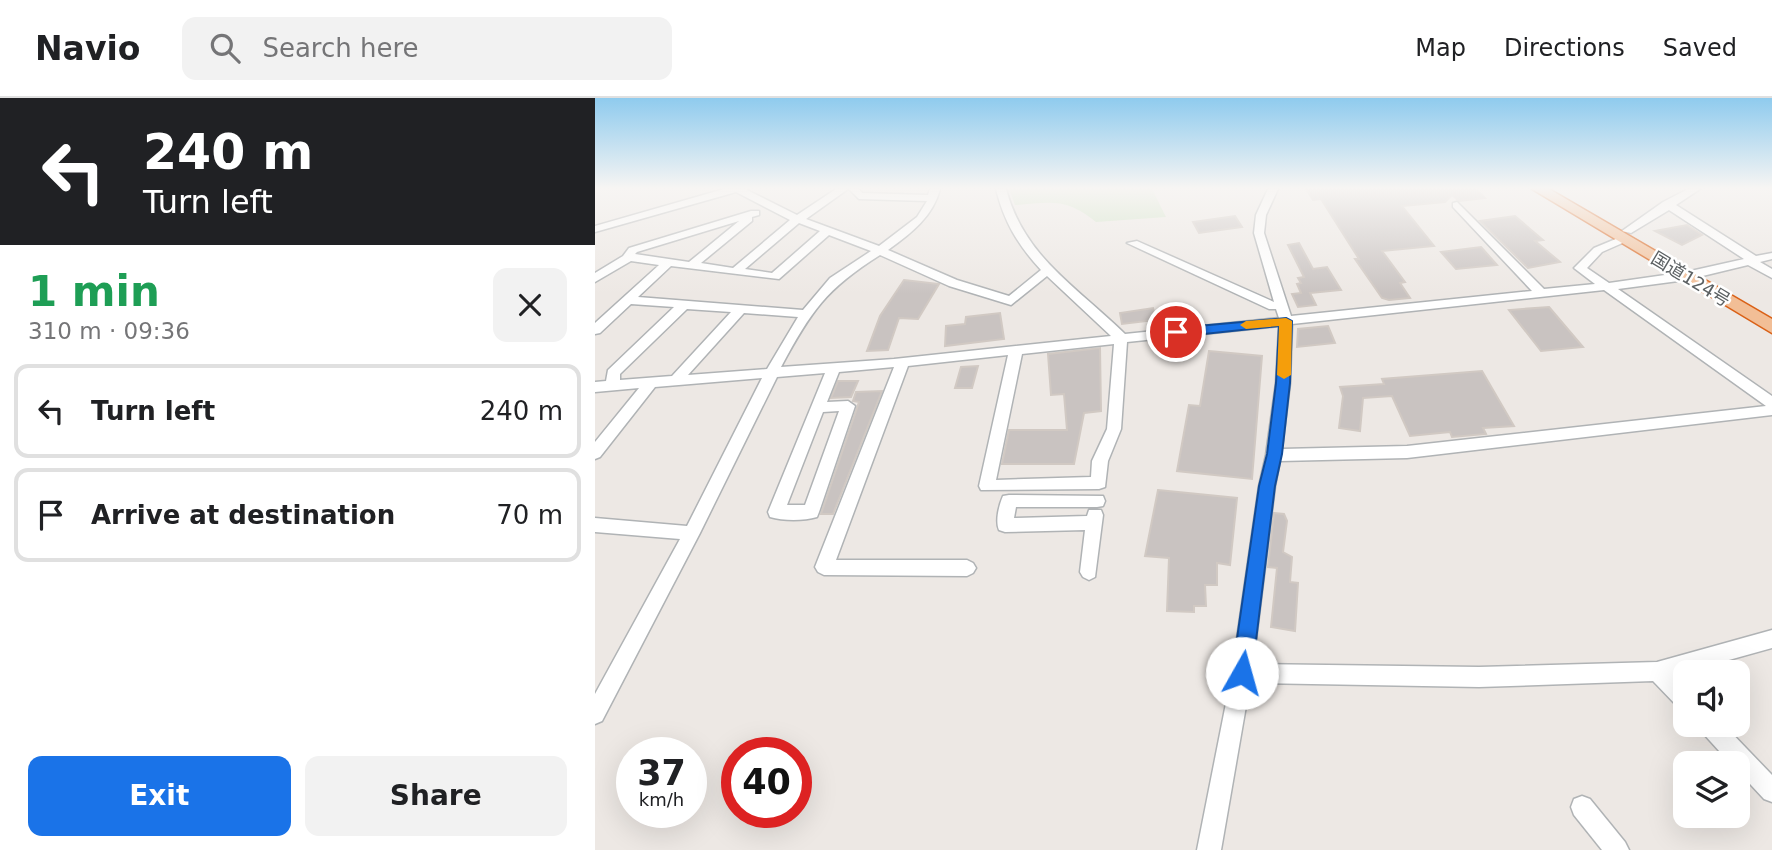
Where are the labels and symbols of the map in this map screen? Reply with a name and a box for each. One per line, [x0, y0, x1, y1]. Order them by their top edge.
street label: 国道124号 [1648, 247, 1734, 311]
pin [1146, 302, 1206, 362]
position arrow [1205, 636, 1279, 710]
speed limit sign: 40 [721, 737, 812, 828]

